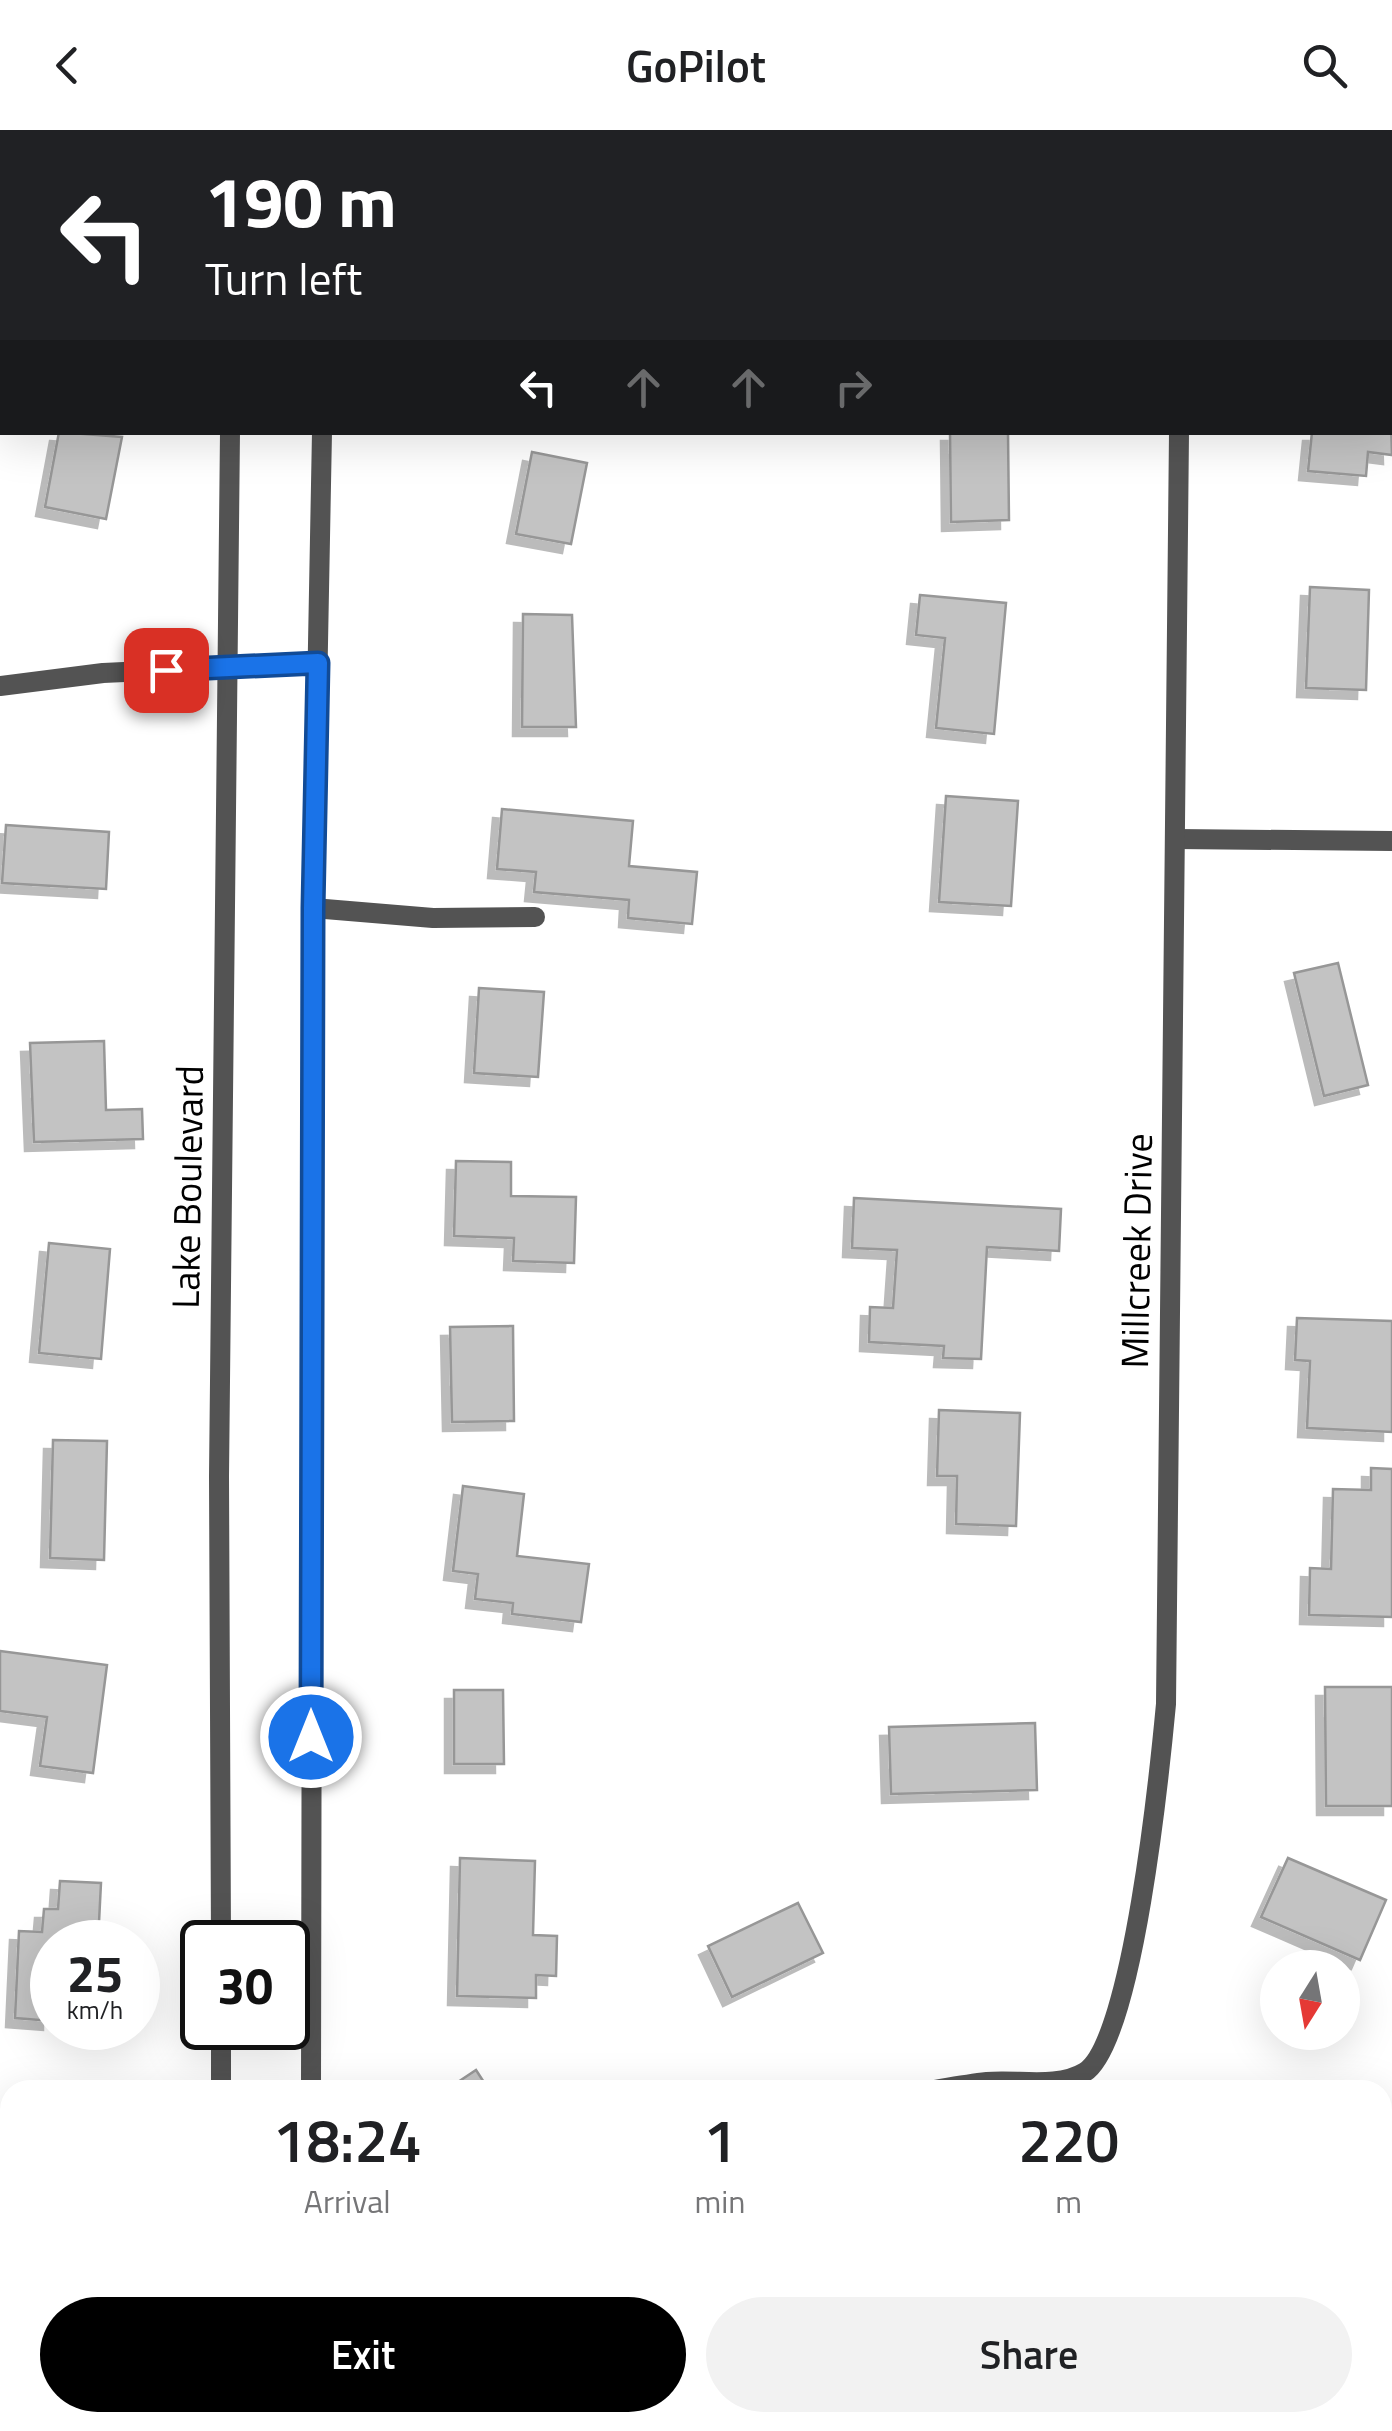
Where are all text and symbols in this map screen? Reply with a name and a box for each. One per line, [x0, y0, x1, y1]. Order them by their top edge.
text: GoPilot [626, 31, 766, 99]
icon: back [40, 38, 95, 93]
icon: search [1297, 38, 1352, 93]
text: 190 m [205, 148, 397, 254]
icon: left [40, 170, 170, 300]
text: Turn left [205, 244, 362, 312]
icon: left [511, 360, 566, 415]
icon: ahead [616, 360, 671, 415]
icon: ahead [721, 360, 776, 415]
icon: right [826, 360, 881, 415]
pin [124, 628, 209, 713]
icon: arrive [139, 643, 194, 698]
street label: Lake Boulevard [156, 1065, 218, 1309]
street label: Millcreek Drive [1105, 1133, 1167, 1369]
position arrow [259, 1685, 363, 1789]
speed limit sign: 30 [180, 1920, 310, 2050]
text: 25 [67, 1935, 123, 2011]
north arrow [1260, 1950, 1360, 2050]
map controls [1260, 1950, 1360, 2050]
text: km/h [67, 1991, 123, 2029]
text: 18:24 [273, 2094, 422, 2185]
text: 1 [703, 2094, 737, 2185]
text: 220 [1018, 2094, 1119, 2185]
text: Arrival [304, 2177, 391, 2225]
text: min [694, 2177, 745, 2225]
text: m [1055, 2177, 1082, 2225]
button: Exit [40, 2297, 686, 2412]
button: Share [706, 2297, 1352, 2412]

